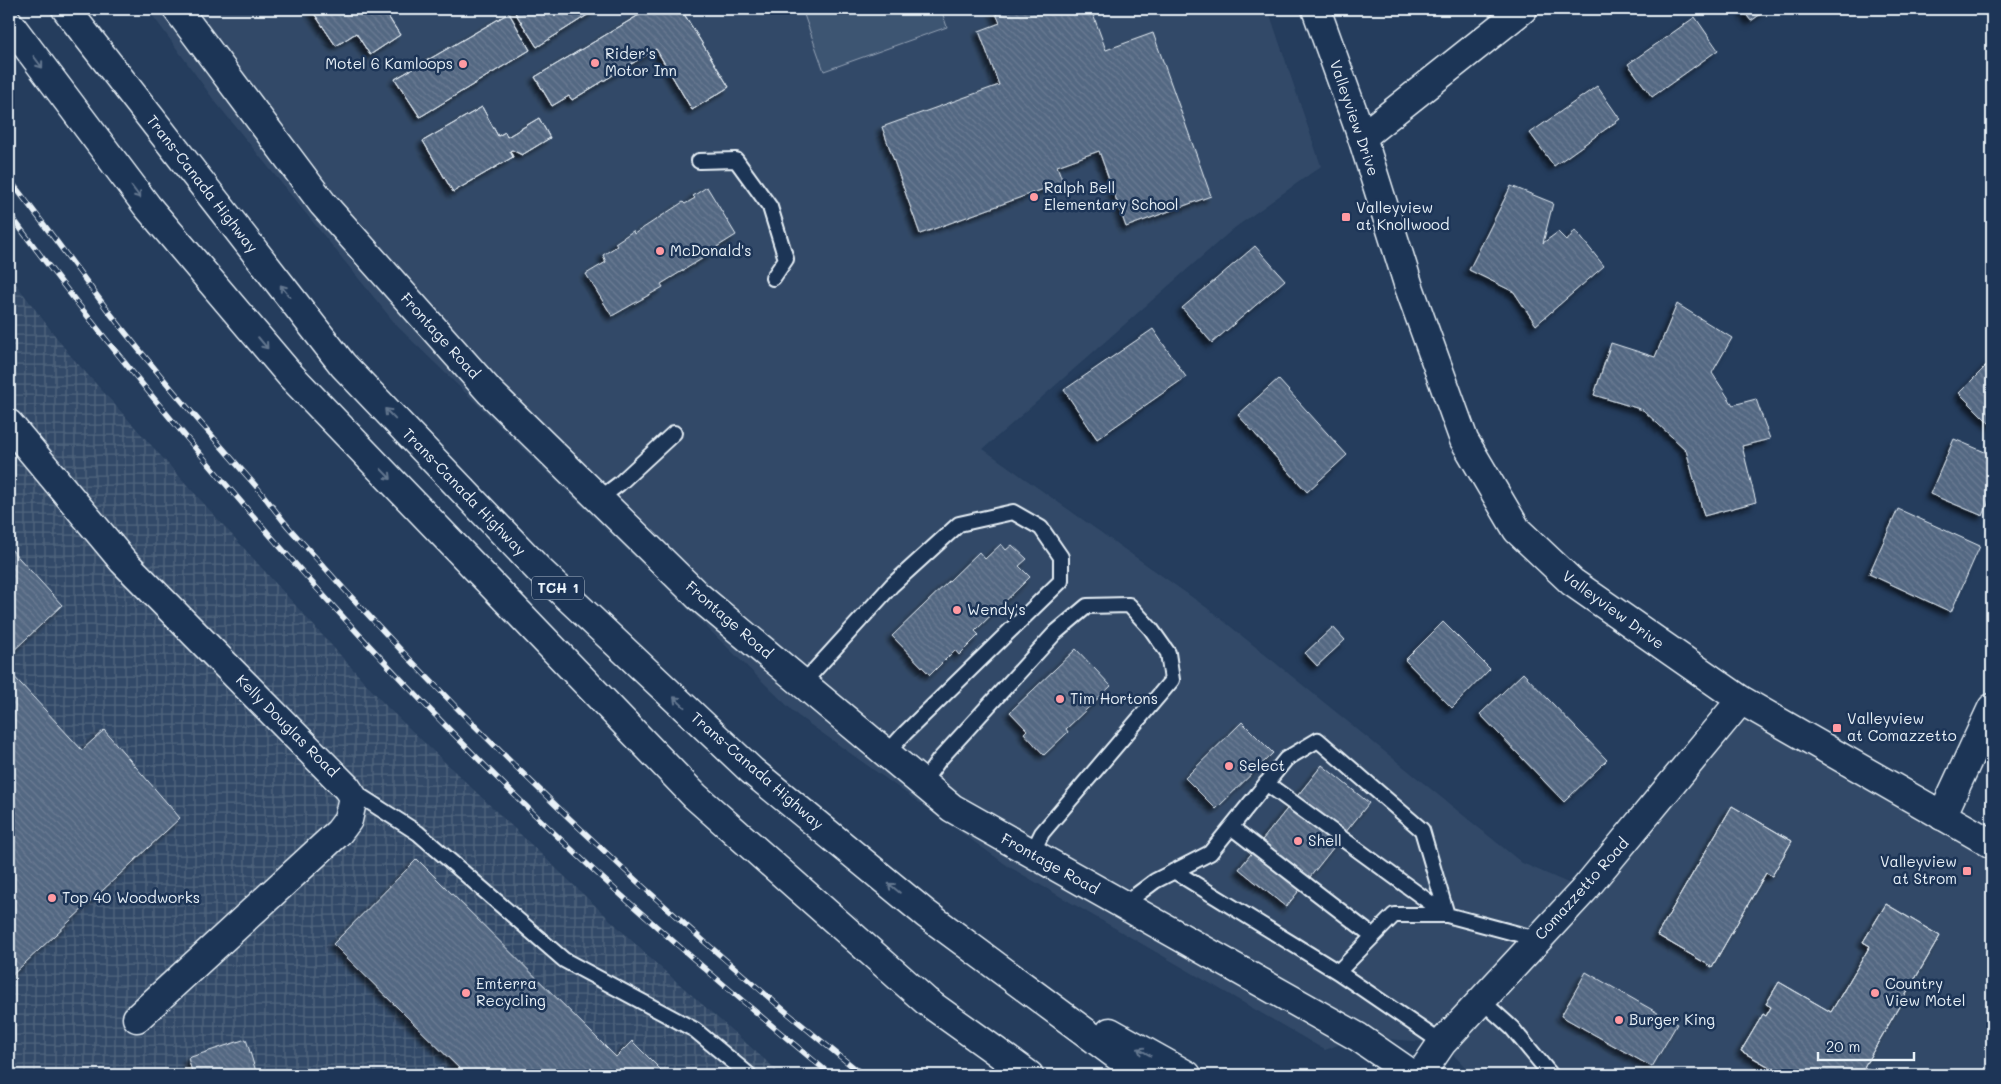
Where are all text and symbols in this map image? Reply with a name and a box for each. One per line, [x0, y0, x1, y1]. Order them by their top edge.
place label: Rider's Motor Inn [605, 43, 677, 80]
place label: Motel 6 Kamloops [325, 53, 453, 73]
one-way arrow [33, 55, 43, 69]
marker: Rider's Motor Inn [589, 57, 601, 69]
street label: Valleyview Drive [1326, 57, 1384, 178]
marker: Motel 6 Kamloops [457, 58, 469, 70]
street label: Trans-Canada Highway [143, 110, 263, 257]
place label: Ralph Bell Elementary School [1044, 177, 1179, 214]
one-way arrow [131, 185, 141, 199]
marker: Ralph Bell Elementary School [1028, 191, 1040, 203]
place label: Valleyview at Knollwood [1356, 197, 1450, 234]
marker: Valleyview at Knollwood [1340, 211, 1352, 223]
place label: McDonald's [670, 240, 752, 260]
marker: McDonald's [654, 245, 666, 257]
one-way arrow [280, 285, 291, 298]
street label: Frontage Road [397, 288, 485, 383]
one-way arrow [257, 336, 269, 349]
one-way arrow [384, 408, 396, 421]
street label: Trans-Canada Highway [399, 423, 531, 559]
one-way arrow [380, 468, 392, 481]
street label: Valleyview Drive [1559, 565, 1669, 653]
road number: TCH 1 [532, 576, 584, 600]
street label: Frontage Road [682, 576, 777, 663]
place label: Wendy's [967, 599, 1026, 619]
marker: Wendy's [951, 604, 963, 616]
street label: Kelly Douglas Road [232, 670, 343, 781]
place label: Tim Hortons [1070, 688, 1158, 708]
marker: Tim Hortons [1054, 693, 1066, 705]
one-way arrow [672, 696, 685, 708]
street label: Trans-Canada Highway [687, 707, 828, 834]
place label: Valleyview at Comazzetto [1847, 708, 1957, 745]
marker: Valleyview at Comazzetto [1831, 722, 1843, 734]
place label: Select [1239, 755, 1285, 775]
marker: Select [1223, 760, 1235, 772]
street label: Frontage Road [998, 828, 1103, 898]
place label: Shell [1308, 830, 1342, 850]
street label: Comazzetto Road [1530, 833, 1633, 944]
marker: Shell [1292, 835, 1304, 847]
place label: Valleyview at Strom [1880, 851, 1957, 888]
marker: Valleyview at Strom [1961, 865, 1973, 877]
one-way arrow [888, 883, 901, 894]
place label: Top 40 Woodworks [62, 887, 200, 907]
marker: Top 40 Woodworks [46, 892, 58, 904]
place label: Emterra Recycling [476, 973, 546, 1010]
place label: Country View Motel [1885, 973, 1965, 1010]
marker: Emterra Recycling [460, 987, 472, 999]
marker: Country View Motel [1869, 987, 1881, 999]
place label: Burger King [1629, 1009, 1715, 1029]
marker: Burger King [1613, 1014, 1625, 1026]
scale bar [1818, 1029, 1915, 1061]
text: 20 m [1826, 1036, 1860, 1056]
one-way arrow [1137, 1047, 1152, 1057]

